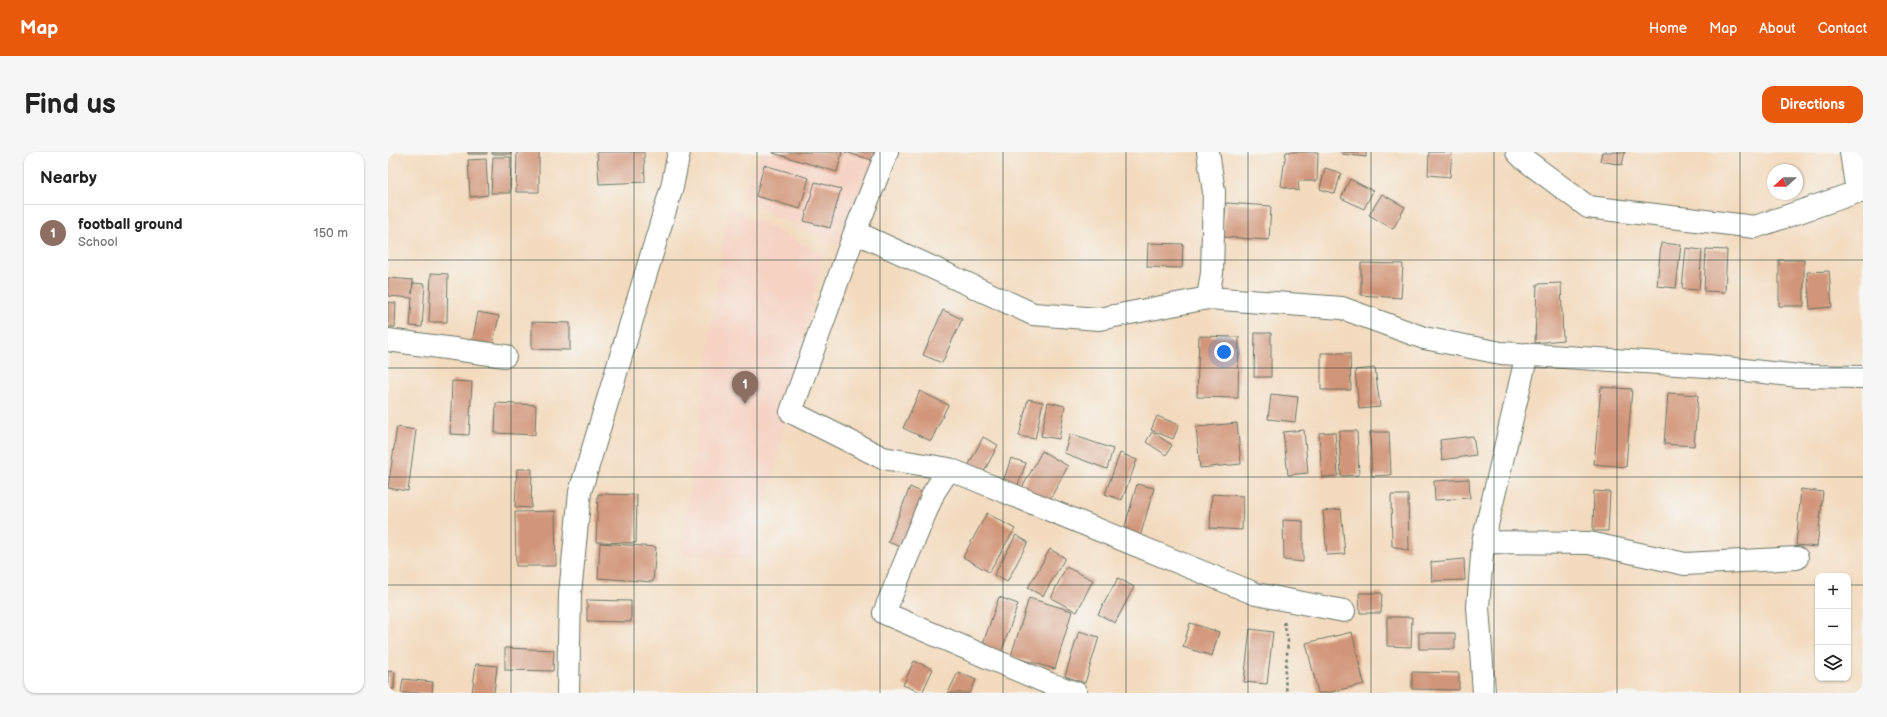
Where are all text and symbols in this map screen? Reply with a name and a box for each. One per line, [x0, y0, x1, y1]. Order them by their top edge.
text: Map [20, 17, 58, 40]
text: Home [1649, 20, 1687, 37]
text: Map [1709, 20, 1737, 37]
text: About [1759, 20, 1796, 37]
text: Contact [1818, 20, 1867, 37]
button: Directions [1762, 86, 1863, 123]
text: Find us [24, 88, 116, 121]
north arrow [1767, 164, 1803, 200]
text: Nearby [40, 168, 97, 188]
text: football ground [78, 215, 183, 234]
text: 1 [50, 225, 56, 241]
text: 150 m [314, 225, 348, 241]
text: School [78, 234, 118, 250]
your location [1214, 342, 1234, 362]
pin: 1 [732, 371, 758, 404]
map controls [1815, 573, 1851, 681]
button: + [1815, 573, 1851, 609]
button: − [1815, 609, 1851, 645]
button: layers [1815, 645, 1851, 681]

